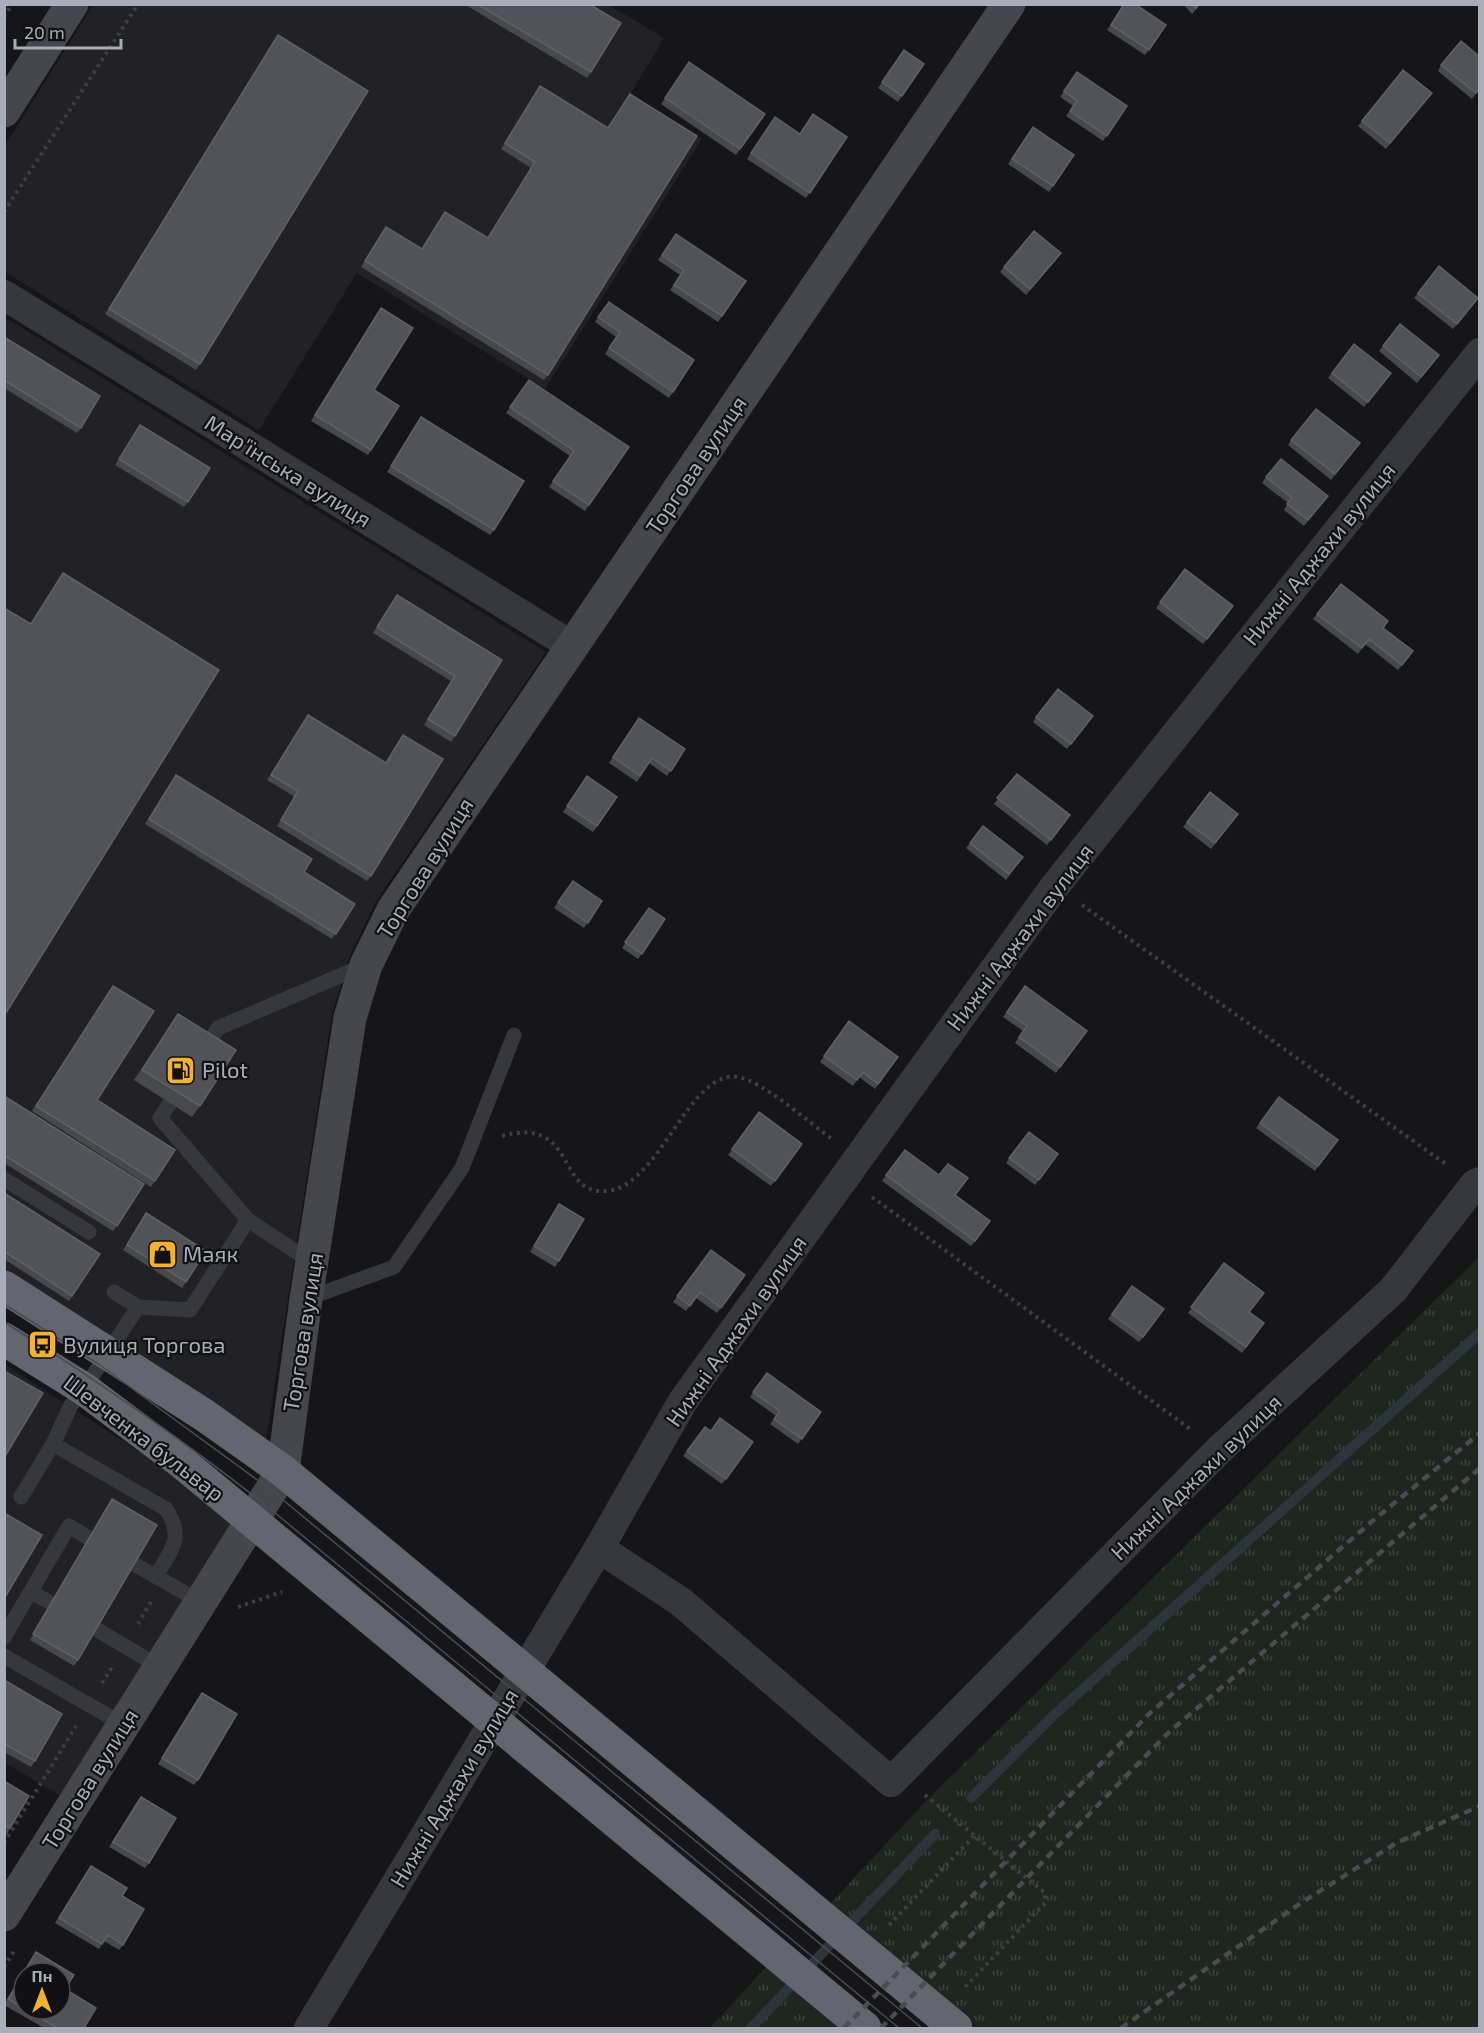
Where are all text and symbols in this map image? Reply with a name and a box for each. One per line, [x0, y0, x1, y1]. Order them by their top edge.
scale bar [15, 12, 122, 50]
text: 20 m [24, 21, 65, 43]
street label: Торгова вулиця [639, 391, 752, 539]
street label: Мар'їнська вулиця [200, 408, 376, 533]
street label: Нижні Аджахи вулиця [1237, 457, 1401, 650]
street label: Торгова вулиця [371, 792, 479, 943]
street label: Нижні Аджахи вулиця [940, 838, 1099, 1036]
fuel station icon: Pilot [165, 1054, 197, 1086]
place label: Pilot [202, 1056, 248, 1082]
street label: Нижні Аджахи вулиця [659, 1230, 812, 1431]
shop icon: Маяк [146, 1238, 178, 1270]
place label: Маяк [183, 1240, 238, 1266]
street label: Торгова вулиця [277, 1250, 328, 1413]
bus stop icon: Вулиця Торгова [26, 1329, 58, 1361]
place label: Вулиця Торгова [63, 1331, 225, 1358]
street label: Шевченка бульвар [59, 1368, 230, 1507]
street label: Нижні Аджахи вулиця [1105, 1388, 1287, 1565]
street label: Нижні Аджахи вулиця [384, 1683, 524, 1892]
street label: Торгова вулиця [36, 1703, 144, 1854]
north arrow [12, 1961, 72, 2021]
text: Пн [32, 1966, 52, 1985]

